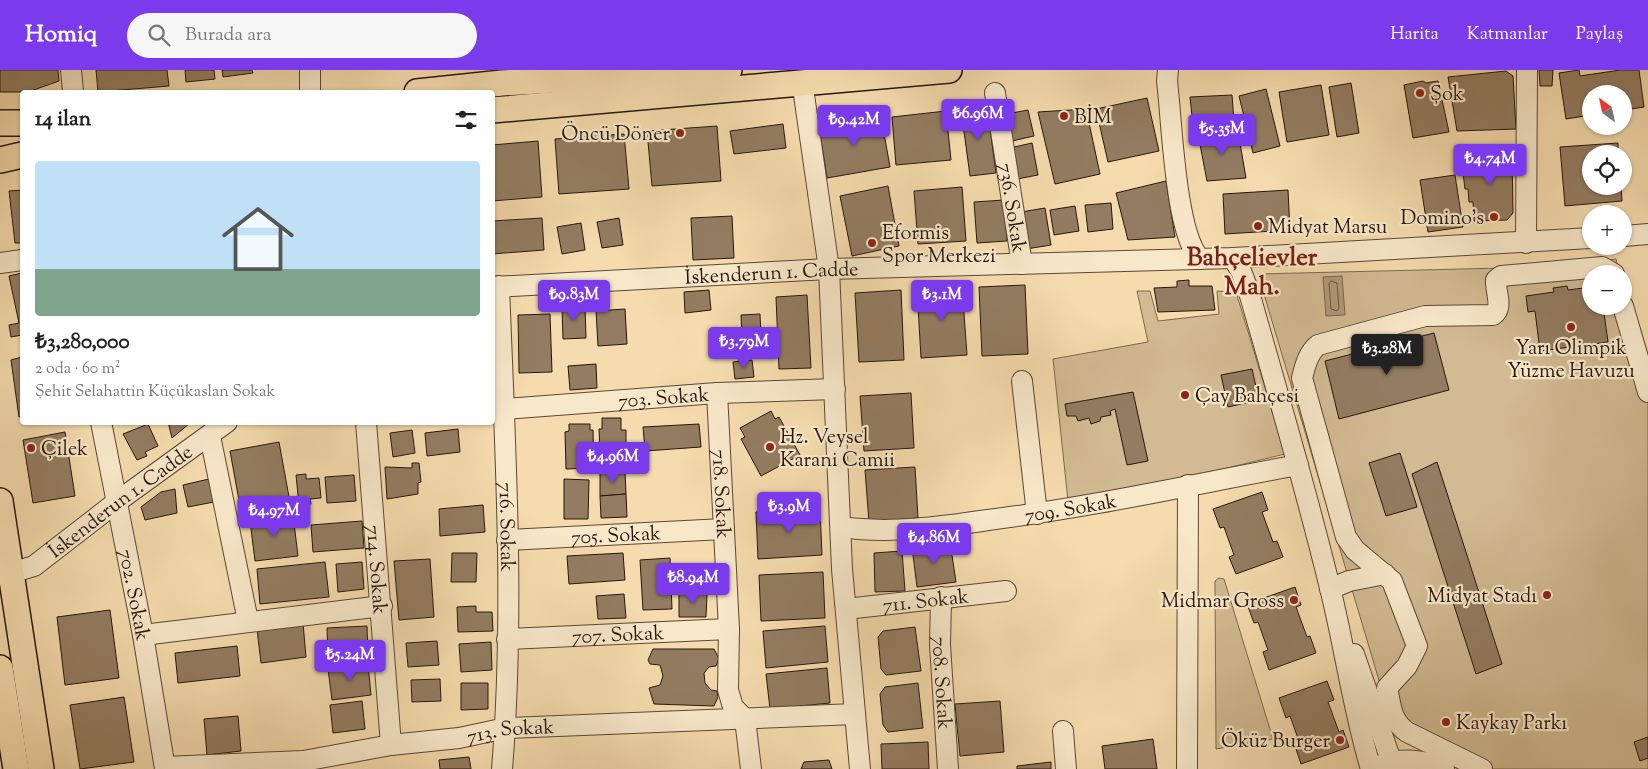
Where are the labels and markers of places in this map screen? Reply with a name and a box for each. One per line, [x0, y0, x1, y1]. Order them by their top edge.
place label: Şok [1430, 81, 1464, 110]
marker: Şok [1414, 87, 1426, 99]
pin: ₺6.96M [937, 98, 1019, 141]
pin: ₺9.42M [813, 104, 895, 147]
place label: BİM [1074, 104, 1112, 133]
marker: BİM [1058, 110, 1070, 122]
pin: ₺5.35M [1181, 114, 1263, 156]
place label: Öncü Döner [561, 120, 670, 150]
marker: Öncü Döner [674, 127, 686, 139]
pin: ₺4.74M [1449, 144, 1531, 186]
place label: Domino's [1400, 205, 1484, 234]
marker: Domino's [1488, 211, 1500, 223]
place label: Midyat Marsu [1268, 214, 1388, 243]
place label: Eformis Spor Merkezi [882, 220, 996, 272]
marker: Midyat Marsu [1252, 220, 1264, 232]
marker: Eformis Spor Merkezi [866, 237, 878, 249]
pin: ₺9.83M [533, 280, 615, 322]
pin: ₺3.1M [907, 280, 977, 322]
marker: Yarı Olimpik Yüzme Havuzu [1565, 321, 1577, 333]
pin: ₺3.79M [703, 326, 785, 369]
pin: ₺3.28M [1346, 334, 1428, 376]
place label: Yarı Olimpik Yüzme Havuzu [1507, 335, 1635, 387]
place label: Çay Bahçesi [1195, 383, 1300, 412]
marker: Çay Bahçesi [1179, 389, 1191, 401]
place label: Hz. Veysel Karani Camii [780, 424, 895, 476]
place label: Çilek [41, 436, 88, 465]
marker: Hz. Veysel Karani Camii [764, 441, 776, 453]
marker: Çilek [25, 442, 37, 454]
pin: ₺4.96M [572, 442, 654, 484]
pin: ₺3.9M [754, 492, 824, 534]
pin: ₺4.97M [233, 496, 315, 538]
pin: ₺4.86M [893, 522, 975, 565]
pin: ₺8.94M [652, 562, 734, 605]
place label: Midyat Stadı [1427, 583, 1537, 612]
place label: Midmar Gross [1161, 588, 1284, 617]
marker: Midyat Stadı [1541, 589, 1553, 601]
marker: Midmar Gross [1288, 594, 1300, 606]
pin: ₺5.24M [309, 640, 391, 682]
place label: Kaykay Parkı [1456, 710, 1568, 739]
marker: Kaykay Parkı [1440, 716, 1452, 728]
place label: Öküz Burger [1221, 727, 1330, 757]
marker: Öküz Burger [1334, 734, 1346, 746]

